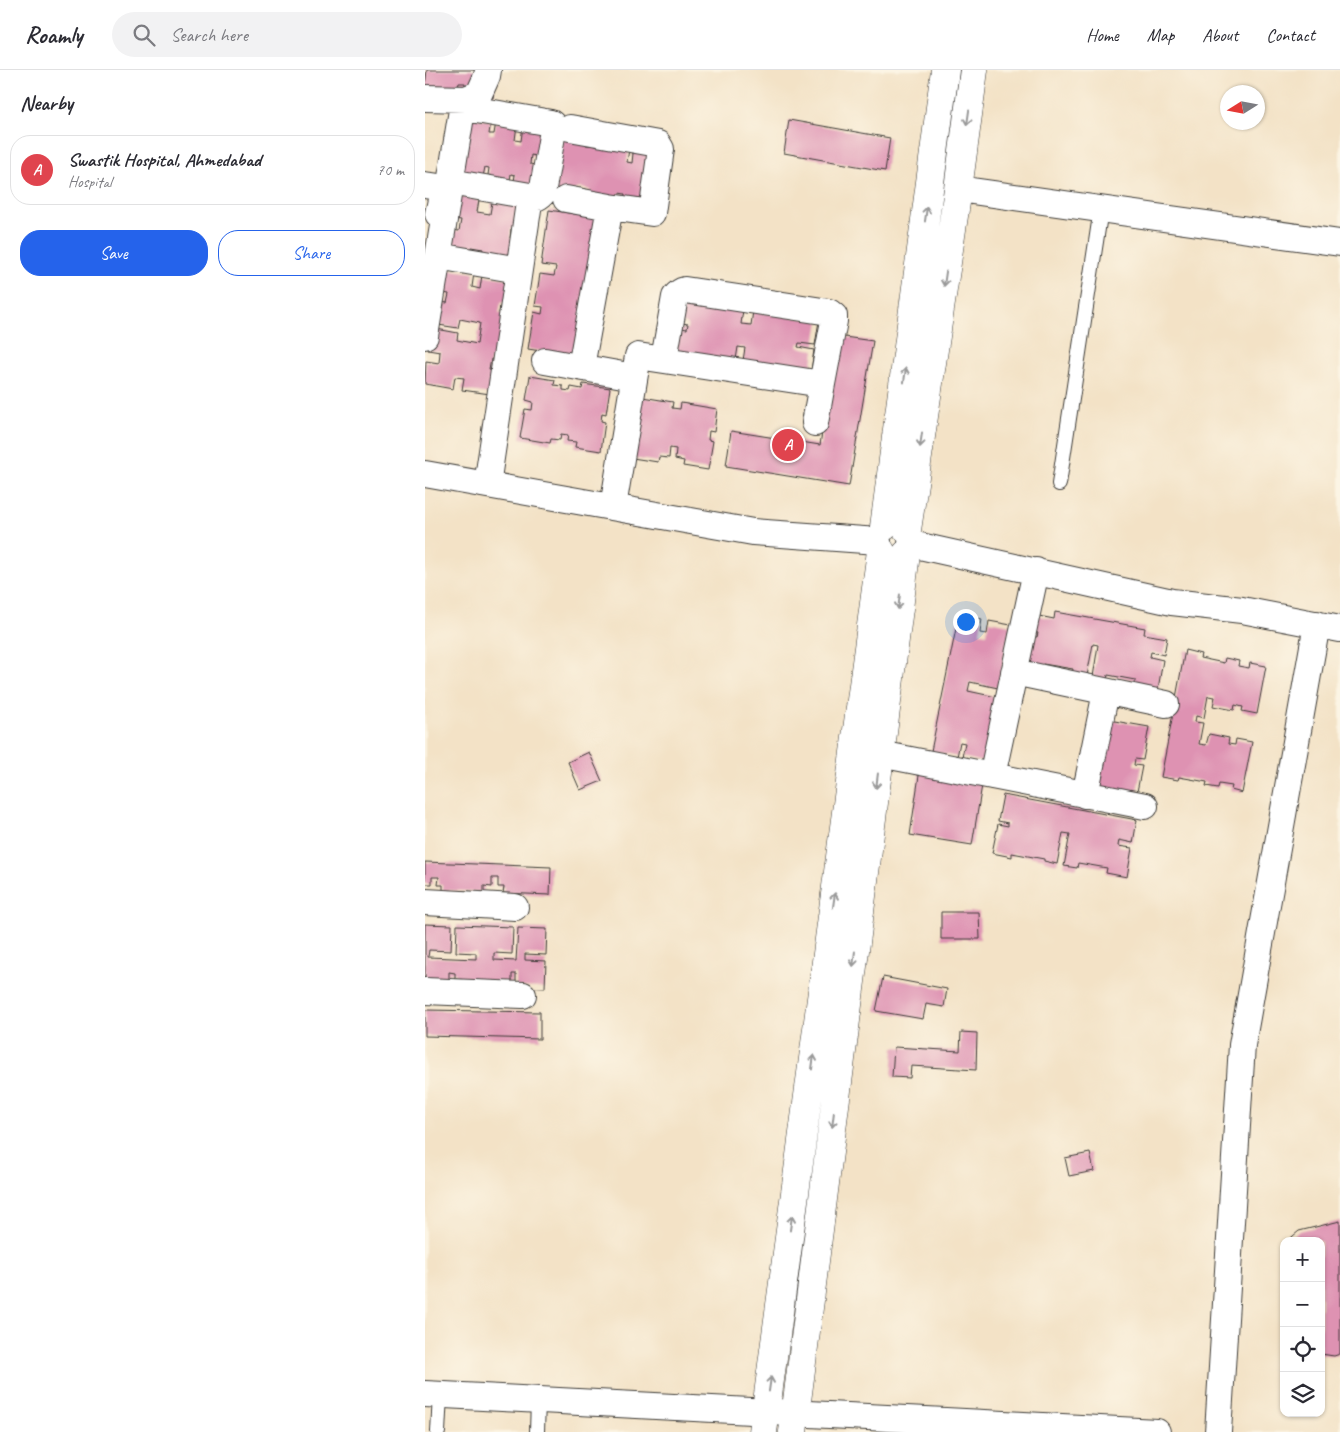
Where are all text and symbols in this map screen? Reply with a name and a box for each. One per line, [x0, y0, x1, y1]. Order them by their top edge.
search box [112, 12, 462, 57]
text: Roamly [25, 20, 82, 50]
icon: search [130, 21, 158, 49]
text: Search here [170, 23, 248, 47]
text: Home [1086, 24, 1119, 46]
text: Map [1147, 24, 1174, 46]
text: About [1202, 24, 1238, 46]
text: Contact [1266, 24, 1315, 46]
north arrow [1220, 85, 1265, 130]
text: Nearby [20, 90, 73, 116]
one-way arrow [962, 110, 972, 126]
text: Swastik Hospital, Ahmedabad [68, 148, 261, 172]
text: A [33, 160, 41, 180]
text: 70 m [377, 160, 404, 180]
text: Hospital [68, 172, 112, 192]
one-way arrow [921, 206, 931, 222]
button: Save [20, 230, 208, 276]
button: Share [218, 230, 405, 276]
one-way arrow [939, 271, 949, 287]
one-way arrow [900, 367, 910, 383]
pin: A [772, 426, 804, 464]
one-way arrow [915, 432, 925, 448]
one-way arrow [894, 594, 904, 610]
your location [953, 609, 979, 635]
one-way arrow [872, 772, 882, 788]
one-way arrow [830, 893, 840, 909]
one-way arrow [849, 951, 859, 967]
one-way arrow [808, 1054, 818, 1070]
one-way arrow [828, 1112, 838, 1128]
one-way arrow [786, 1215, 796, 1231]
map controls [1280, 1237, 1325, 1417]
button: + [1280, 1237, 1325, 1282]
button: − [1280, 1282, 1325, 1327]
button: locate [1280, 1327, 1325, 1372]
button: layers [1280, 1372, 1325, 1417]
one-way arrow [765, 1376, 775, 1392]

